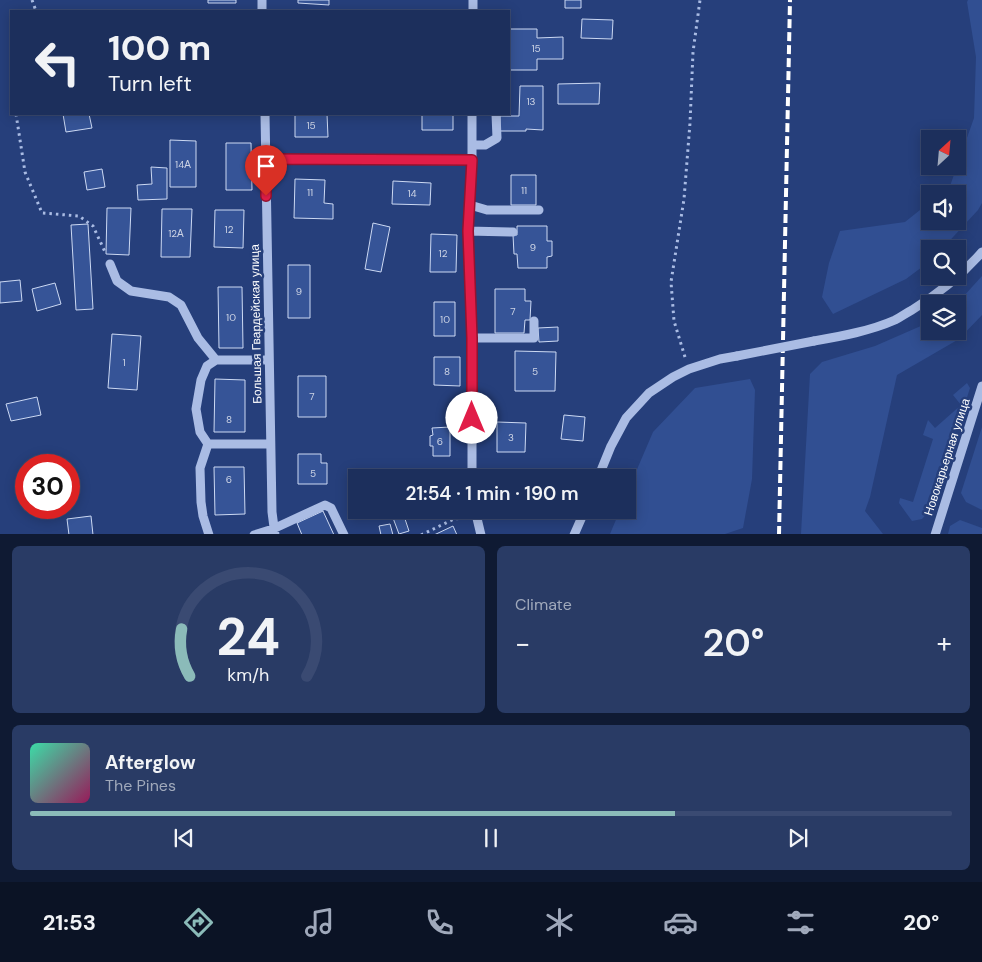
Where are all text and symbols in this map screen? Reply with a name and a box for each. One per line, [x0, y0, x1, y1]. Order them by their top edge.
text: 100 m [108, 25, 211, 71]
icon: left [25, 30, 90, 95]
house number: 15 [531, 42, 541, 55]
text: Turn left [108, 69, 192, 98]
house number: 13 [526, 95, 536, 108]
house number: 15 [306, 119, 316, 132]
north arrow [921, 130, 966, 175]
map controls [921, 130, 966, 340]
pin [245, 145, 287, 196]
icon: arrive [252, 152, 280, 180]
house number: 14А [175, 158, 191, 171]
house number: 11 [521, 184, 527, 197]
button: sound [921, 185, 966, 230]
house number: 11 [307, 186, 313, 199]
house number: 14 [407, 187, 417, 200]
house number: 12 [225, 223, 234, 236]
house number: 12А [168, 227, 184, 240]
button: search [921, 240, 966, 285]
house number: 9 [530, 241, 536, 254]
street label: Большая Гвардейская улица [247, 244, 265, 404]
house number: 12 [439, 247, 448, 260]
house number: 9 [296, 285, 302, 298]
button: layers [921, 295, 966, 340]
house number: 7 [510, 305, 516, 318]
house number: 10 [226, 311, 236, 324]
house number: 10 [440, 313, 450, 326]
house number: 1 [122, 356, 126, 369]
house number: 8 [444, 365, 450, 378]
house number: 5 [532, 365, 538, 378]
house number: 7 [309, 390, 315, 403]
position arrow [445, 391, 497, 443]
street label: Новокарьерная улица [920, 396, 974, 518]
house number: 8 [226, 413, 232, 426]
house number: 3 [508, 431, 514, 444]
house number: 6 [437, 435, 443, 448]
speed limit sign: 30 [15, 454, 80, 519]
house number: 5 [310, 467, 316, 480]
house number: 6 [226, 473, 232, 486]
text: 21:54 · 1 min · 190 m [406, 481, 578, 506]
text: Climate [515, 594, 572, 615]
text: 24 [217, 603, 280, 671]
text: 20° [703, 618, 764, 668]
text: − [515, 625, 530, 662]
text: + [937, 625, 952, 662]
text: km/h [227, 663, 270, 687]
text: Afterglow [105, 750, 196, 775]
text: The Pines [105, 775, 176, 796]
icon: previous [170, 824, 198, 852]
icon: pause [477, 824, 505, 852]
icon: next [784, 824, 812, 852]
icon: directions [181, 905, 216, 940]
icon: music [302, 905, 337, 940]
icon: phone [422, 905, 457, 940]
icon: climate [542, 905, 577, 940]
icon: car [663, 905, 698, 940]
icon: filters [783, 905, 818, 940]
text: 21:53 [43, 908, 96, 937]
text: 20° [903, 908, 939, 937]

